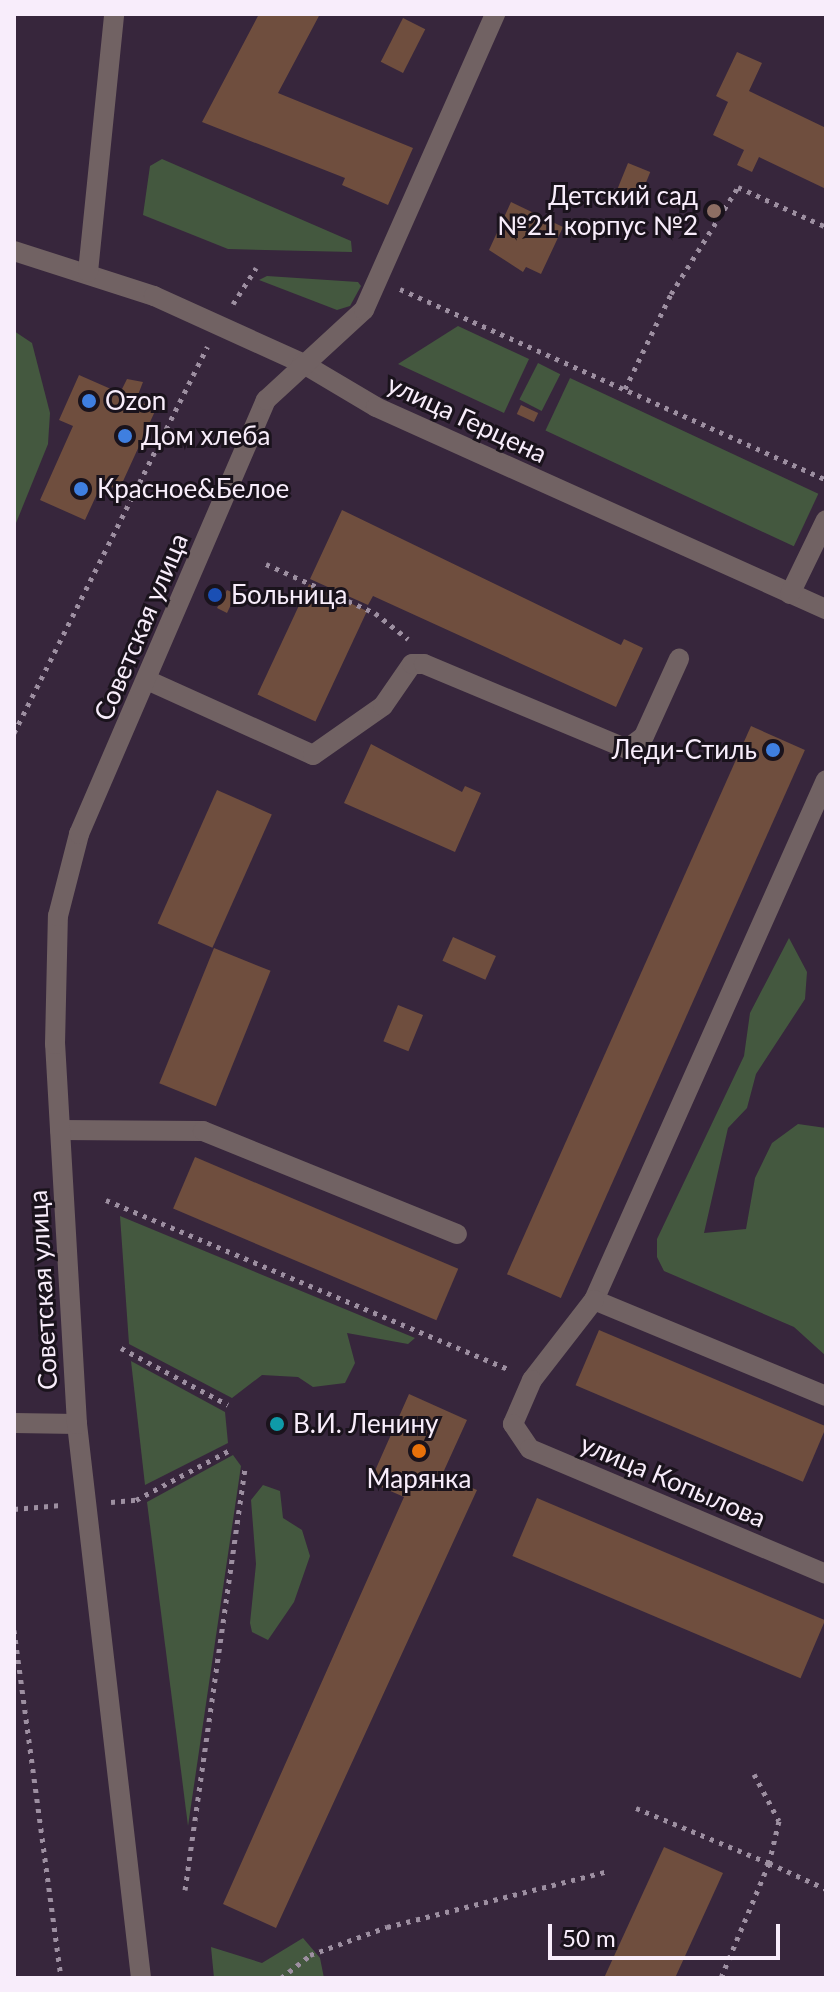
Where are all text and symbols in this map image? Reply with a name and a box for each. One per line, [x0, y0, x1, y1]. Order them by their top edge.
place label: Детский сад №21 корпус №2 [497, 180, 698, 242]
marker: Детский сад №21 корпус №2 [705, 202, 723, 220]
street label: улица Герцена [382, 368, 552, 470]
place label: Ozon [105, 385, 166, 417]
marker: Ozon [80, 392, 98, 410]
place label: Дом хлеба [141, 420, 270, 452]
marker: Дом хлеба [116, 427, 134, 445]
place label: Красное&Белое [97, 473, 289, 505]
marker: Красное&Белое [72, 480, 90, 498]
street label: Советская улица [88, 529, 194, 725]
place label: Больница [231, 579, 347, 611]
marker: Больница [206, 586, 224, 604]
place label: Леди-Стиль [612, 734, 757, 766]
marker: Леди-Стиль [764, 741, 782, 759]
street label: Советская улица [22, 1189, 64, 1391]
place label: В.И. Ленину [293, 1408, 438, 1440]
marker: В.И. Ленину [268, 1415, 286, 1433]
street label: улица Копылова [576, 1428, 770, 1534]
marker: Марянка [410, 1442, 428, 1460]
place label: Марянка [367, 1463, 471, 1495]
scale bar [552, 1908, 784, 1958]
text: 50 m [562, 1923, 616, 1952]

